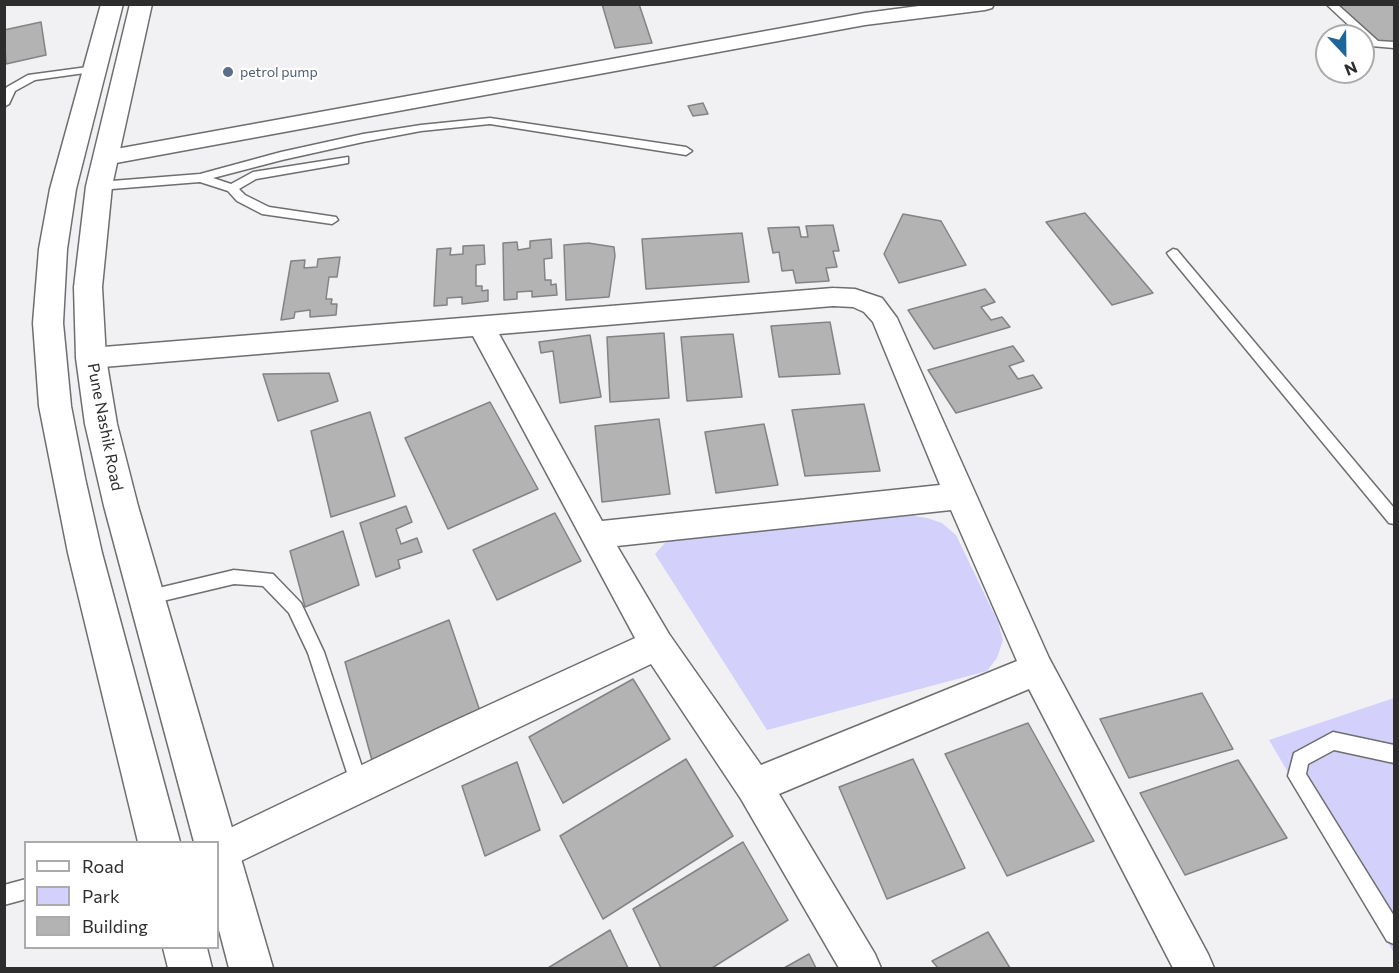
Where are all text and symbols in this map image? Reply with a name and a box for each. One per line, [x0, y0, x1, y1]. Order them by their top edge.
north arrow [1315, 24, 1375, 84]
text: N [1342, 58, 1360, 80]
place label: petrol pump [240, 64, 318, 80]
marker: petrol pump [221, 65, 235, 79]
street label: Pune Nashik Road [83, 361, 127, 493]
legend [24, 841, 219, 949]
text: Road [82, 855, 124, 877]
text: Park [82, 885, 120, 907]
text: Building [82, 915, 148, 937]

